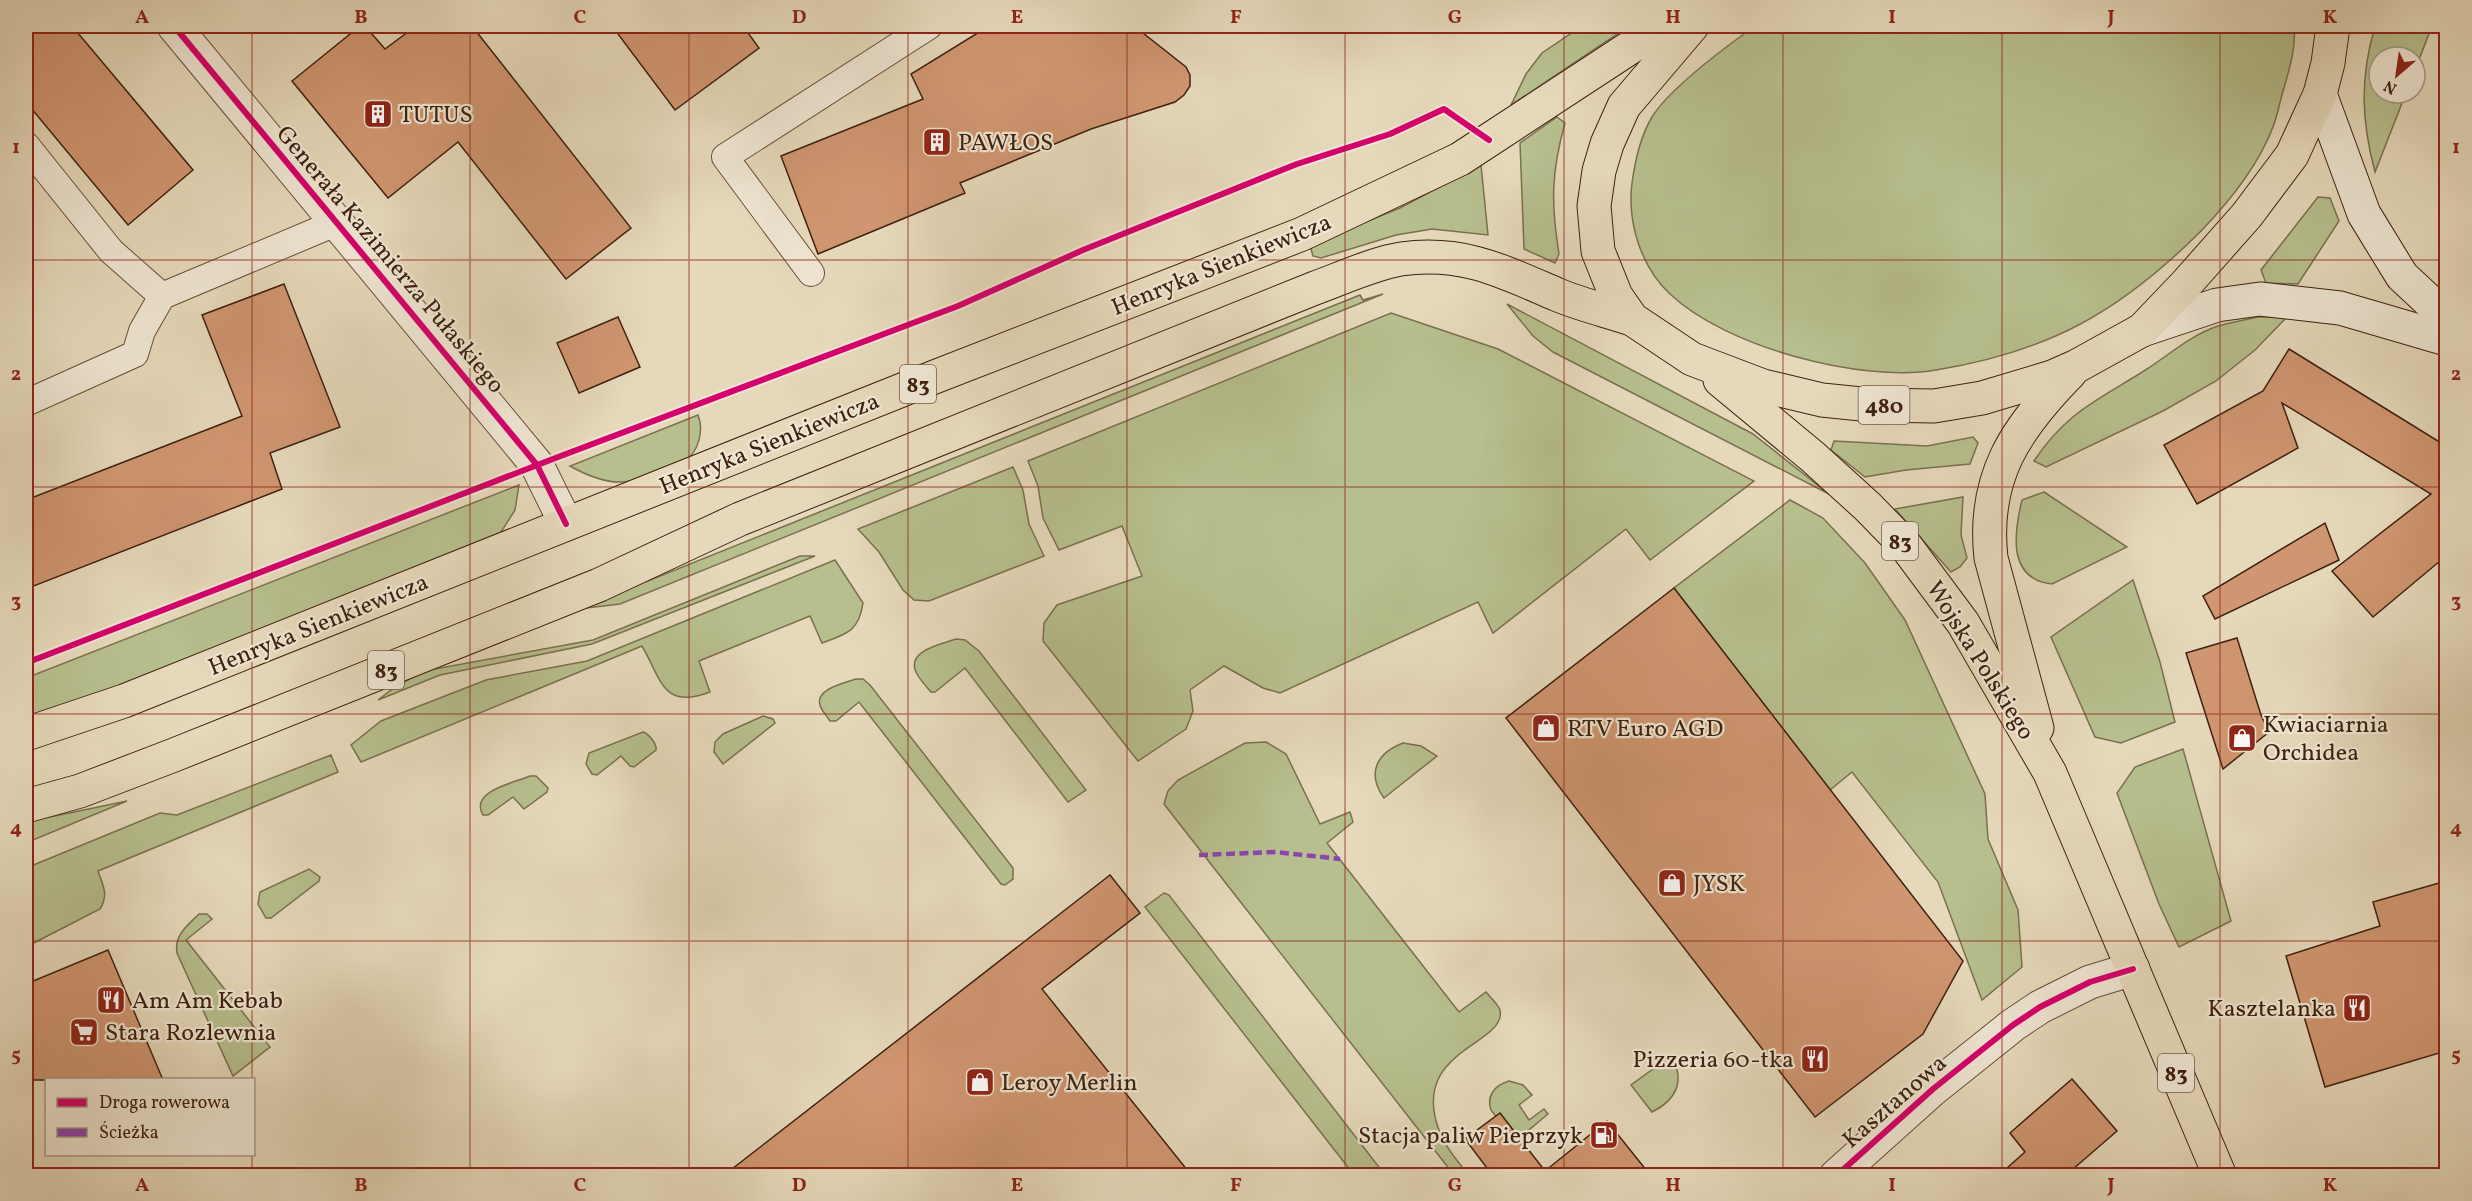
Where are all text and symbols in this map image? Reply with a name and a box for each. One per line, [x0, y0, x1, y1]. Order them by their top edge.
text: A [135, 4, 149, 32]
text: B [354, 4, 368, 32]
text: C [574, 4, 587, 32]
text: D [792, 4, 806, 32]
text: E [1011, 4, 1023, 32]
text: F [1230, 4, 1242, 32]
text: G [1448, 4, 1462, 32]
text: H [1665, 4, 1681, 32]
text: I [1888, 4, 1896, 32]
text: J [2106, 4, 2115, 32]
text: K [2323, 4, 2338, 32]
north arrow [2367, 45, 2427, 105]
text: N [2380, 74, 2401, 99]
building icon: TUTUS [362, 98, 394, 130]
place label: TUTUS [399, 99, 473, 133]
street label: Generała Kazimierza Pułaskiego [267, 119, 512, 402]
building icon: PAWŁOS [921, 126, 953, 158]
place label: PAWŁOS [958, 127, 1053, 161]
text: 1 [12, 134, 20, 162]
text: 1 [2452, 134, 2460, 162]
street label: Henryka Sienkiewicza [1107, 206, 1337, 326]
text: 2 [11, 361, 21, 389]
text: 2 [2451, 361, 2461, 389]
road number: 83 [900, 365, 936, 403]
street label: Henryka Sienkiewicza [655, 385, 885, 505]
road number: 480 [1858, 386, 1910, 424]
road number: 83 [1882, 522, 1918, 560]
street label: Henryka Sienkiewicza [204, 566, 434, 686]
street label: Wojska Polskiego [1917, 575, 2042, 747]
text: 3 [11, 588, 21, 616]
text: 3 [2451, 588, 2461, 616]
road number: 83 [368, 651, 404, 689]
place label: Kwiaciarnia Orchidea [2263, 709, 2389, 771]
shop icon: RTV Euro AGD [1530, 712, 1562, 744]
place label: RTV Euro AGD [1567, 713, 1723, 747]
shop icon: Kwiaciarnia Orchidea [2226, 722, 2258, 754]
text: 4 [10, 815, 22, 843]
text: 4 [2450, 815, 2462, 843]
shop icon: JYSK [1656, 867, 1688, 899]
place label: JYSK [1693, 868, 1745, 902]
restaurant icon: Am Am Kebab [95, 984, 127, 1016]
place label: Am Am Kebab [132, 985, 283, 1019]
restaurant icon: Kasztelanka [2341, 992, 2373, 1024]
place label: Kasztelanka [2207, 993, 2336, 1027]
supermarket icon: Stara Rozlewnia [68, 1016, 100, 1048]
place label: Stara Rozlewnia [105, 1017, 277, 1051]
text: 5 [11, 1042, 21, 1070]
text: 5 [2451, 1042, 2461, 1070]
restaurant icon: Pizzeria 60-tka [1799, 1043, 1831, 1075]
place label: Pizzeria 60-tka [1633, 1044, 1794, 1078]
street label: Kasztanowa [1836, 1048, 1955, 1157]
road number: 83 [2158, 1054, 2194, 1092]
shop icon: Leroy Merlin [964, 1066, 996, 1098]
place label: Leroy Merlin [1001, 1067, 1138, 1101]
legend [45, 1078, 255, 1156]
text: Droga rowerowa [99, 1091, 230, 1116]
fuel station icon: Stacja paliw Pieprzyk [1588, 1119, 1620, 1151]
place label: Stacja paliw Pieprzyk [1358, 1120, 1583, 1154]
text: Ścieżka [99, 1121, 159, 1146]
text: A [135, 1172, 149, 1200]
text: B [354, 1172, 368, 1200]
text: C [574, 1172, 587, 1200]
text: D [792, 1172, 806, 1200]
text: E [1011, 1172, 1023, 1200]
text: F [1230, 1172, 1242, 1200]
text: G [1448, 1172, 1462, 1200]
text: H [1665, 1172, 1681, 1200]
text: I [1888, 1172, 1896, 1200]
text: J [2106, 1172, 2115, 1200]
text: K [2323, 1172, 2338, 1200]

